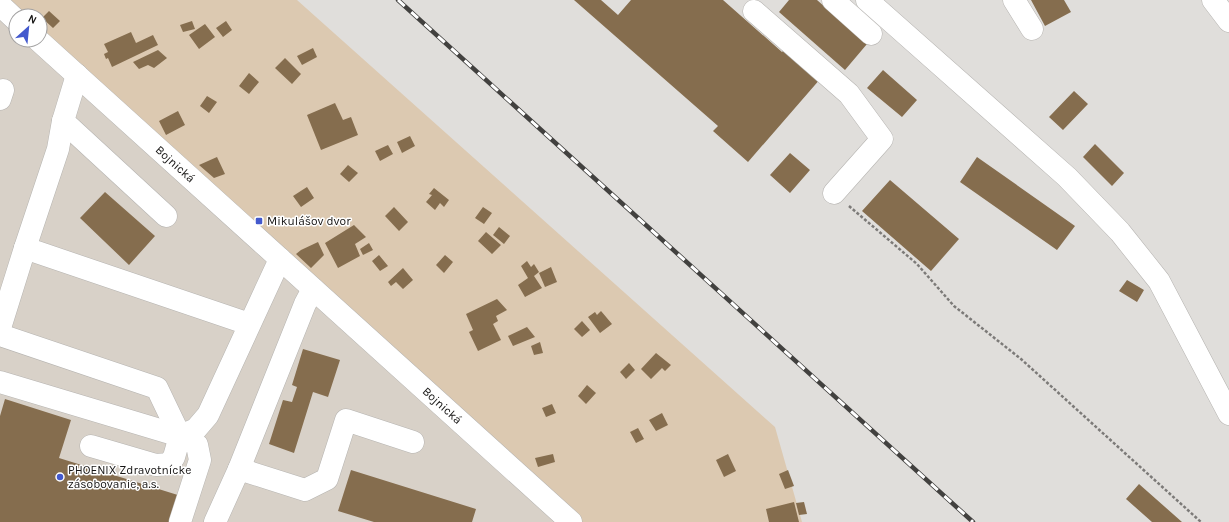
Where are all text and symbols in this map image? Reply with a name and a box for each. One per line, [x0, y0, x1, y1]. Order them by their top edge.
north arrow [8, 8, 48, 48]
text: N [26, 12, 39, 27]
street label: Bojnická [153, 143, 198, 185]
place label: Mikulášov dvor [267, 214, 351, 228]
marker: Mikulášov dvor [254, 216, 264, 226]
street label: Bojnická [420, 384, 465, 427]
place label: PHOENIX Zdravotnícke zásobovanie, a.s. [68, 463, 191, 491]
marker: PHOENIX Zdravotnícke zásobovanie, a.s. [55, 472, 65, 482]

